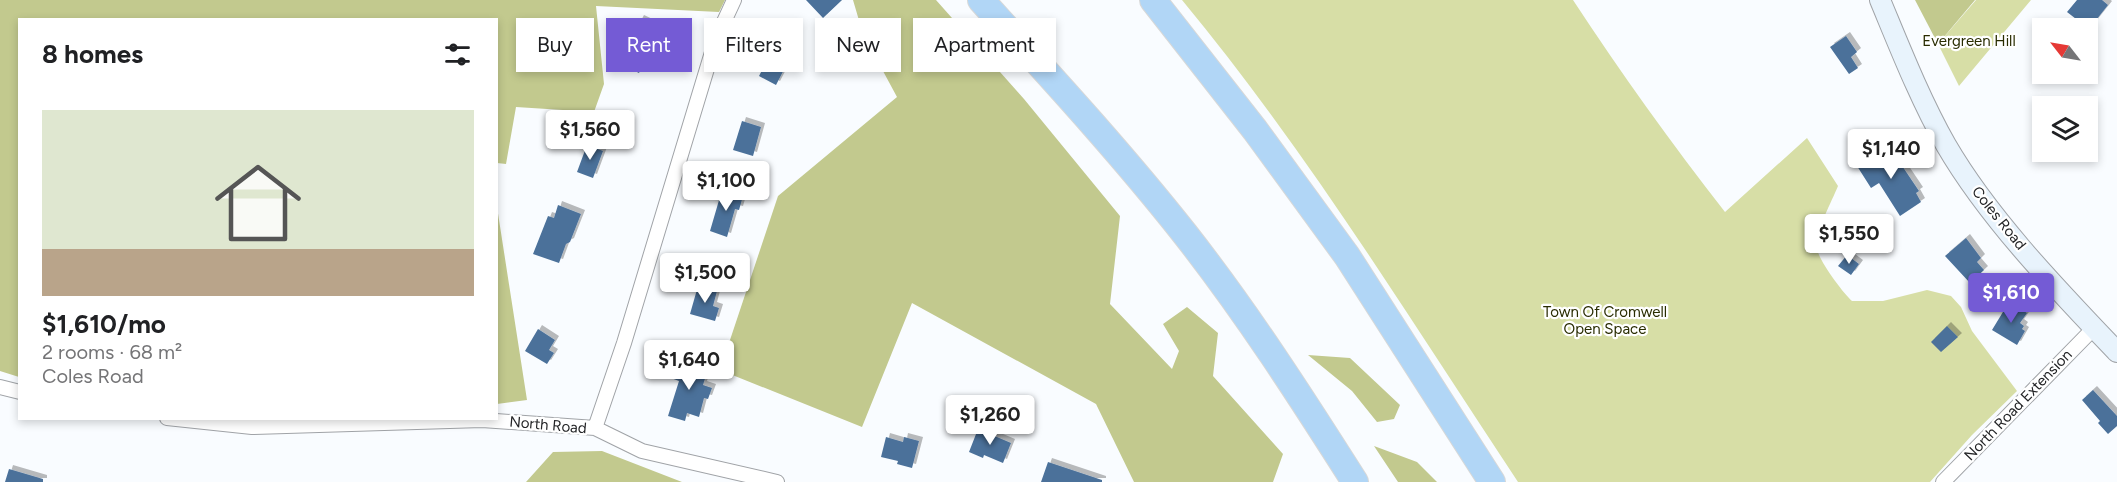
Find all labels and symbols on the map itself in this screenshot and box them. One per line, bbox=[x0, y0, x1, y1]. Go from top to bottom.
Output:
north arrow bbox=[2032, 18, 2098, 84]
park label: Evergreen Hill bbox=[1922, 32, 2016, 50]
pin: $1,560 bbox=[541, 110, 639, 161]
pin: $1,140 bbox=[1842, 129, 1940, 180]
pin: $1,100 bbox=[677, 161, 775, 212]
street label: Coles Road bbox=[1968, 183, 2030, 253]
pin: $1,550 bbox=[1800, 214, 1898, 265]
pin: $1,500 bbox=[656, 253, 754, 304]
pin: $1,610 bbox=[1962, 273, 2060, 324]
park label: Town Of Cromwell Open Space bbox=[1543, 303, 1667, 338]
pin: $1,640 bbox=[640, 340, 738, 391]
street label: North Road Extension bbox=[1960, 346, 2076, 464]
pin: $1,260 bbox=[941, 395, 1039, 446]
street label: North Road bbox=[509, 413, 587, 437]

